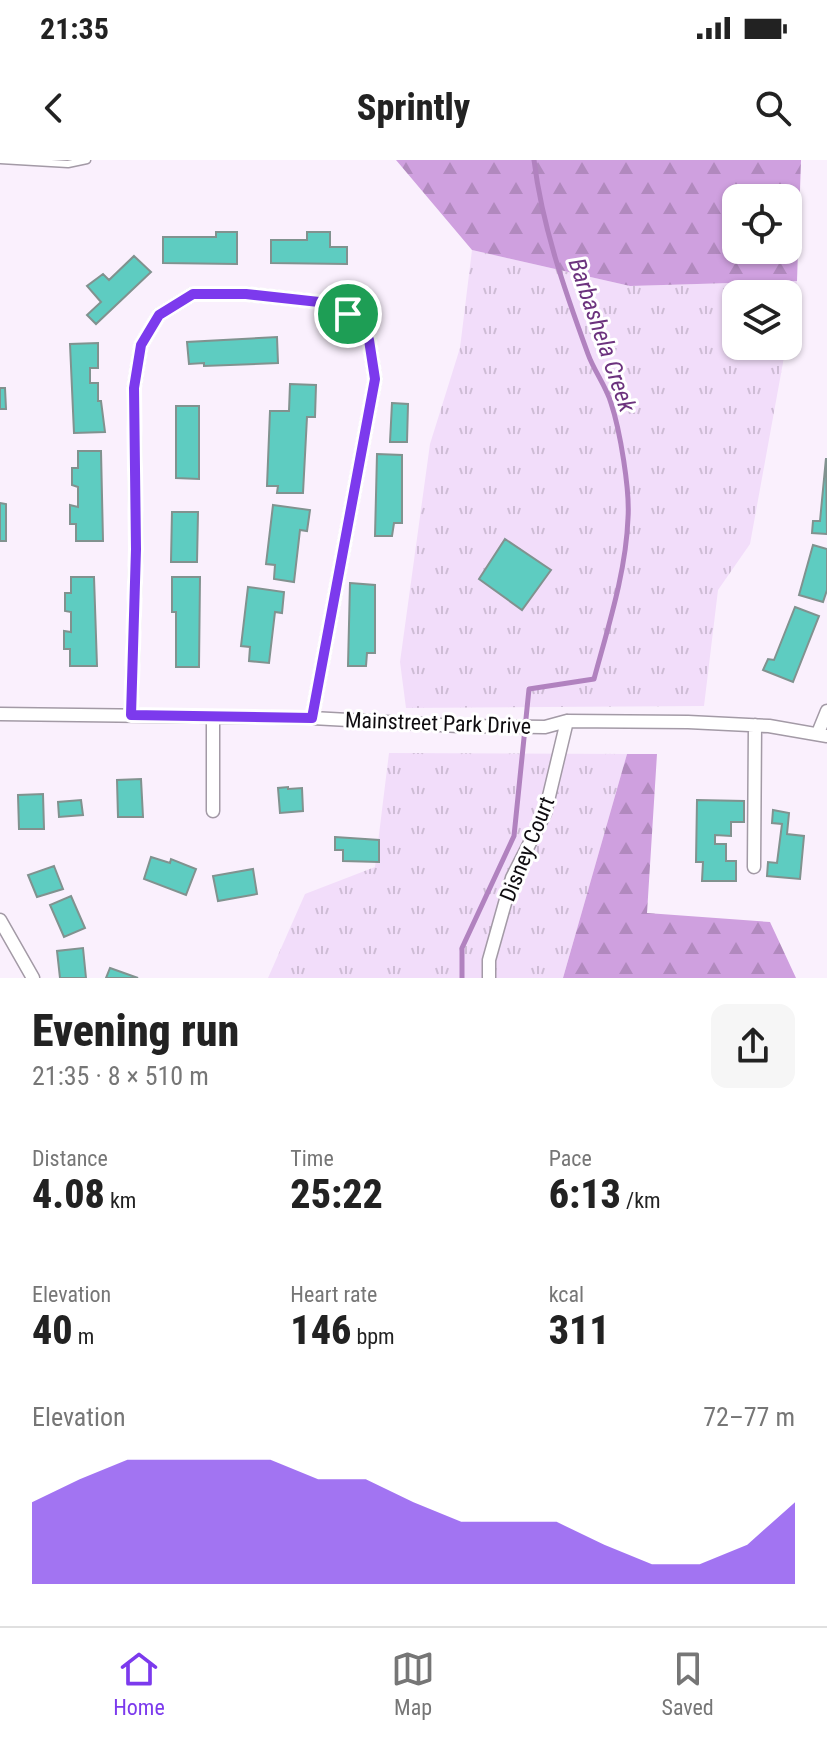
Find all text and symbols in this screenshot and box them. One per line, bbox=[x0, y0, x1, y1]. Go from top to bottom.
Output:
text: 21:35 bbox=[40, 11, 109, 46]
icon: back bbox=[32, 86, 76, 130]
icon: search bbox=[751, 86, 795, 130]
text: Sprintly bbox=[357, 87, 470, 129]
map controls bbox=[722, 184, 802, 360]
button: locate bbox=[722, 184, 802, 264]
water label: Barbashela Creek bbox=[563, 254, 642, 416]
pin bbox=[314, 280, 382, 348]
button: layers bbox=[722, 280, 802, 360]
icon: arrive bbox=[326, 292, 370, 336]
street label: Mainstreet Park Drive bbox=[344, 707, 532, 739]
street label: Disney Court bbox=[495, 793, 559, 905]
button: share bbox=[711, 1004, 795, 1088]
text: Evening run bbox=[32, 1005, 239, 1057]
text: 21:35 · 8 × 510 m bbox=[32, 1061, 209, 1091]
text: Distance bbox=[32, 1146, 108, 1171]
text: Time bbox=[290, 1146, 334, 1171]
text: Pace bbox=[549, 1146, 592, 1171]
text: 4.08 bbox=[32, 1171, 105, 1218]
text: 25:22 bbox=[290, 1171, 383, 1218]
text: 6:13 bbox=[549, 1171, 621, 1218]
text: km bbox=[105, 1188, 136, 1213]
text: /km bbox=[621, 1188, 661, 1213]
text: Elevation bbox=[32, 1282, 111, 1307]
text: Heart rate bbox=[290, 1282, 377, 1307]
text: kcal bbox=[549, 1282, 584, 1307]
text: 40 bbox=[32, 1307, 73, 1354]
text: 146 bbox=[290, 1307, 351, 1354]
text: 311 bbox=[549, 1307, 610, 1354]
text: m bbox=[73, 1324, 94, 1349]
text: bpm bbox=[351, 1324, 395, 1349]
text: Elevation bbox=[32, 1402, 126, 1432]
text: 72–77 m bbox=[703, 1402, 795, 1432]
tab: Home bbox=[113, 1647, 165, 1720]
tab: Map bbox=[391, 1647, 435, 1720]
tab: Saved bbox=[662, 1647, 714, 1720]

